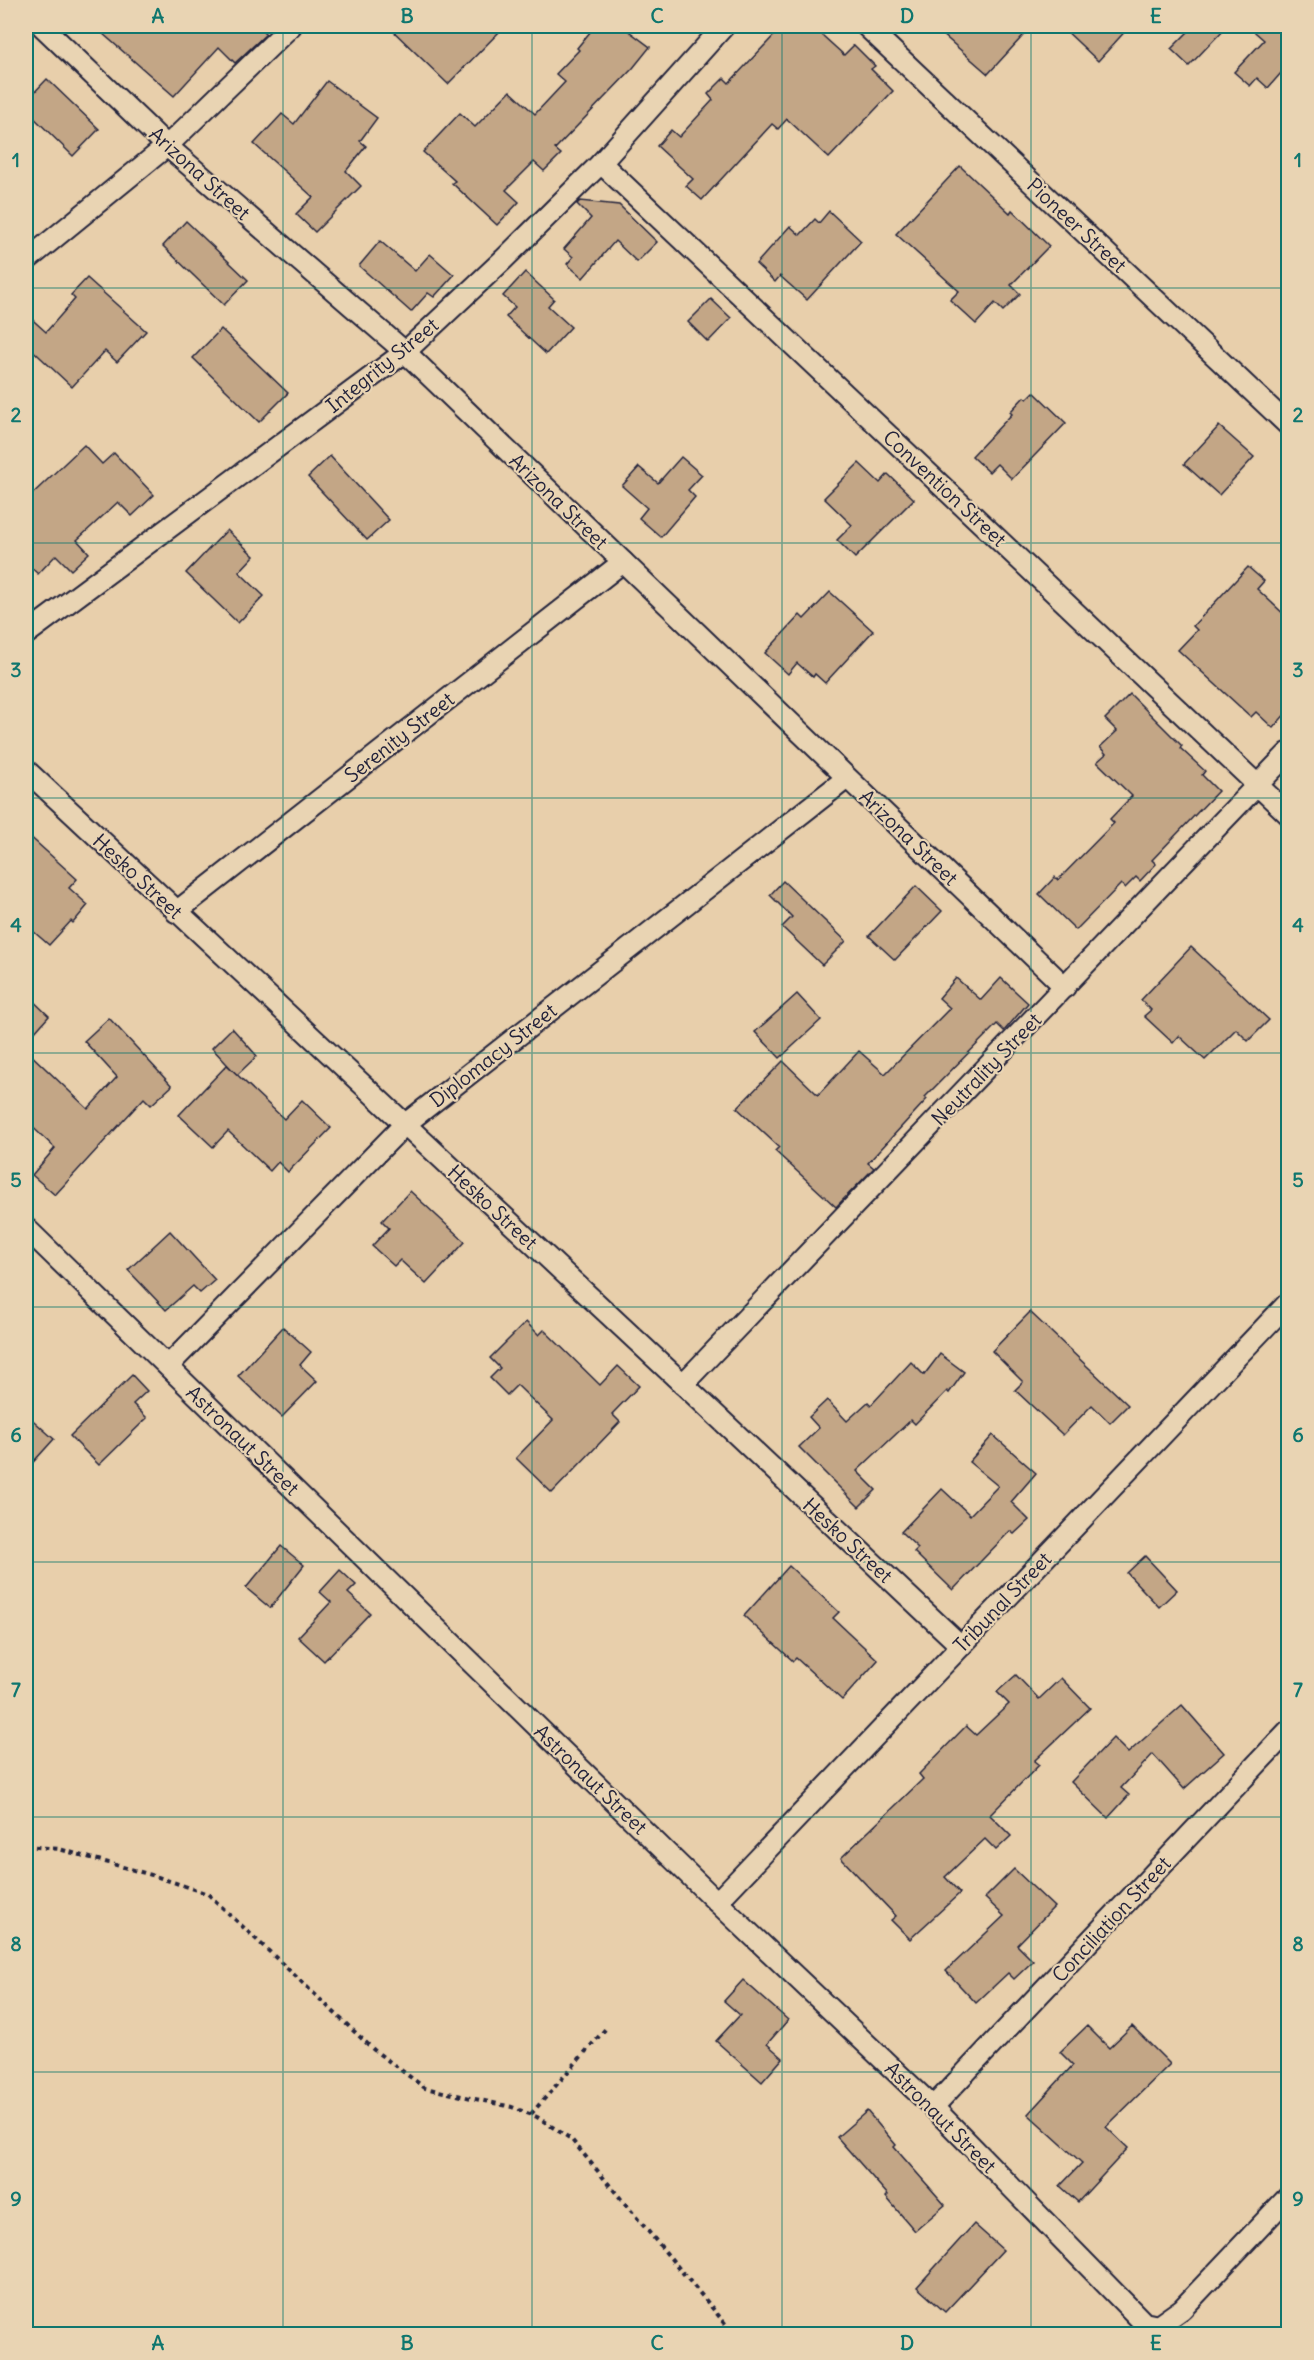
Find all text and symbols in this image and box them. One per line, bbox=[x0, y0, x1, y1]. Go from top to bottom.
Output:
text: A bbox=[152, 3, 165, 28]
text: B bbox=[400, 3, 414, 28]
text: C bbox=[650, 3, 664, 28]
text: D bbox=[900, 3, 914, 28]
text: E bbox=[1150, 3, 1162, 28]
street label: Arizona Street bbox=[144, 121, 256, 225]
text: 1 bbox=[12, 147, 20, 172]
text: 1 bbox=[1294, 147, 1302, 172]
street label: Pioneer Street bbox=[1022, 172, 1132, 278]
street label: Integrity Street bbox=[321, 312, 443, 418]
text: 2 bbox=[11, 402, 22, 427]
text: 2 bbox=[1293, 402, 1304, 427]
street label: Convention Street bbox=[878, 424, 1012, 552]
street label: Arizona Street bbox=[505, 448, 614, 554]
text: 3 bbox=[10, 657, 22, 682]
text: 3 bbox=[1292, 657, 1304, 682]
street label: Serenity Street bbox=[339, 686, 459, 788]
street label: Arizona Street bbox=[855, 784, 964, 890]
street label: Hesko Street bbox=[88, 828, 188, 924]
text: 4 bbox=[10, 912, 22, 937]
text: 4 bbox=[1292, 912, 1304, 937]
street label: Diplomacy Street bbox=[424, 997, 562, 1112]
street label: Neutrality Street bbox=[926, 1007, 1046, 1131]
street label: Hesko Street bbox=[443, 1159, 543, 1255]
text: 5 bbox=[10, 1167, 22, 1192]
text: 5 bbox=[1292, 1167, 1304, 1192]
street label: Astronaut Street bbox=[181, 1380, 305, 1500]
text: 6 bbox=[10, 1422, 22, 1447]
text: 6 bbox=[1292, 1422, 1304, 1447]
street label: Hesko Street bbox=[798, 1492, 898, 1588]
street label: Tribunal Street bbox=[948, 1546, 1056, 1657]
text: 7 bbox=[11, 1677, 21, 1702]
text: 7 bbox=[1293, 1677, 1303, 1702]
street label: Astronaut Street bbox=[529, 1719, 653, 1839]
street label: Conciliation Street bbox=[1046, 1851, 1176, 1987]
text: 8 bbox=[10, 1931, 22, 1956]
text: 8 bbox=[1292, 1931, 1304, 1956]
street label: Astronaut Street bbox=[880, 2056, 1002, 2178]
text: 9 bbox=[10, 2186, 22, 2211]
text: 9 bbox=[1292, 2186, 1304, 2211]
text: A bbox=[152, 2330, 165, 2355]
text: B bbox=[400, 2330, 414, 2355]
text: C bbox=[650, 2330, 664, 2355]
text: D bbox=[900, 2330, 914, 2355]
text: E bbox=[1150, 2330, 1162, 2355]

